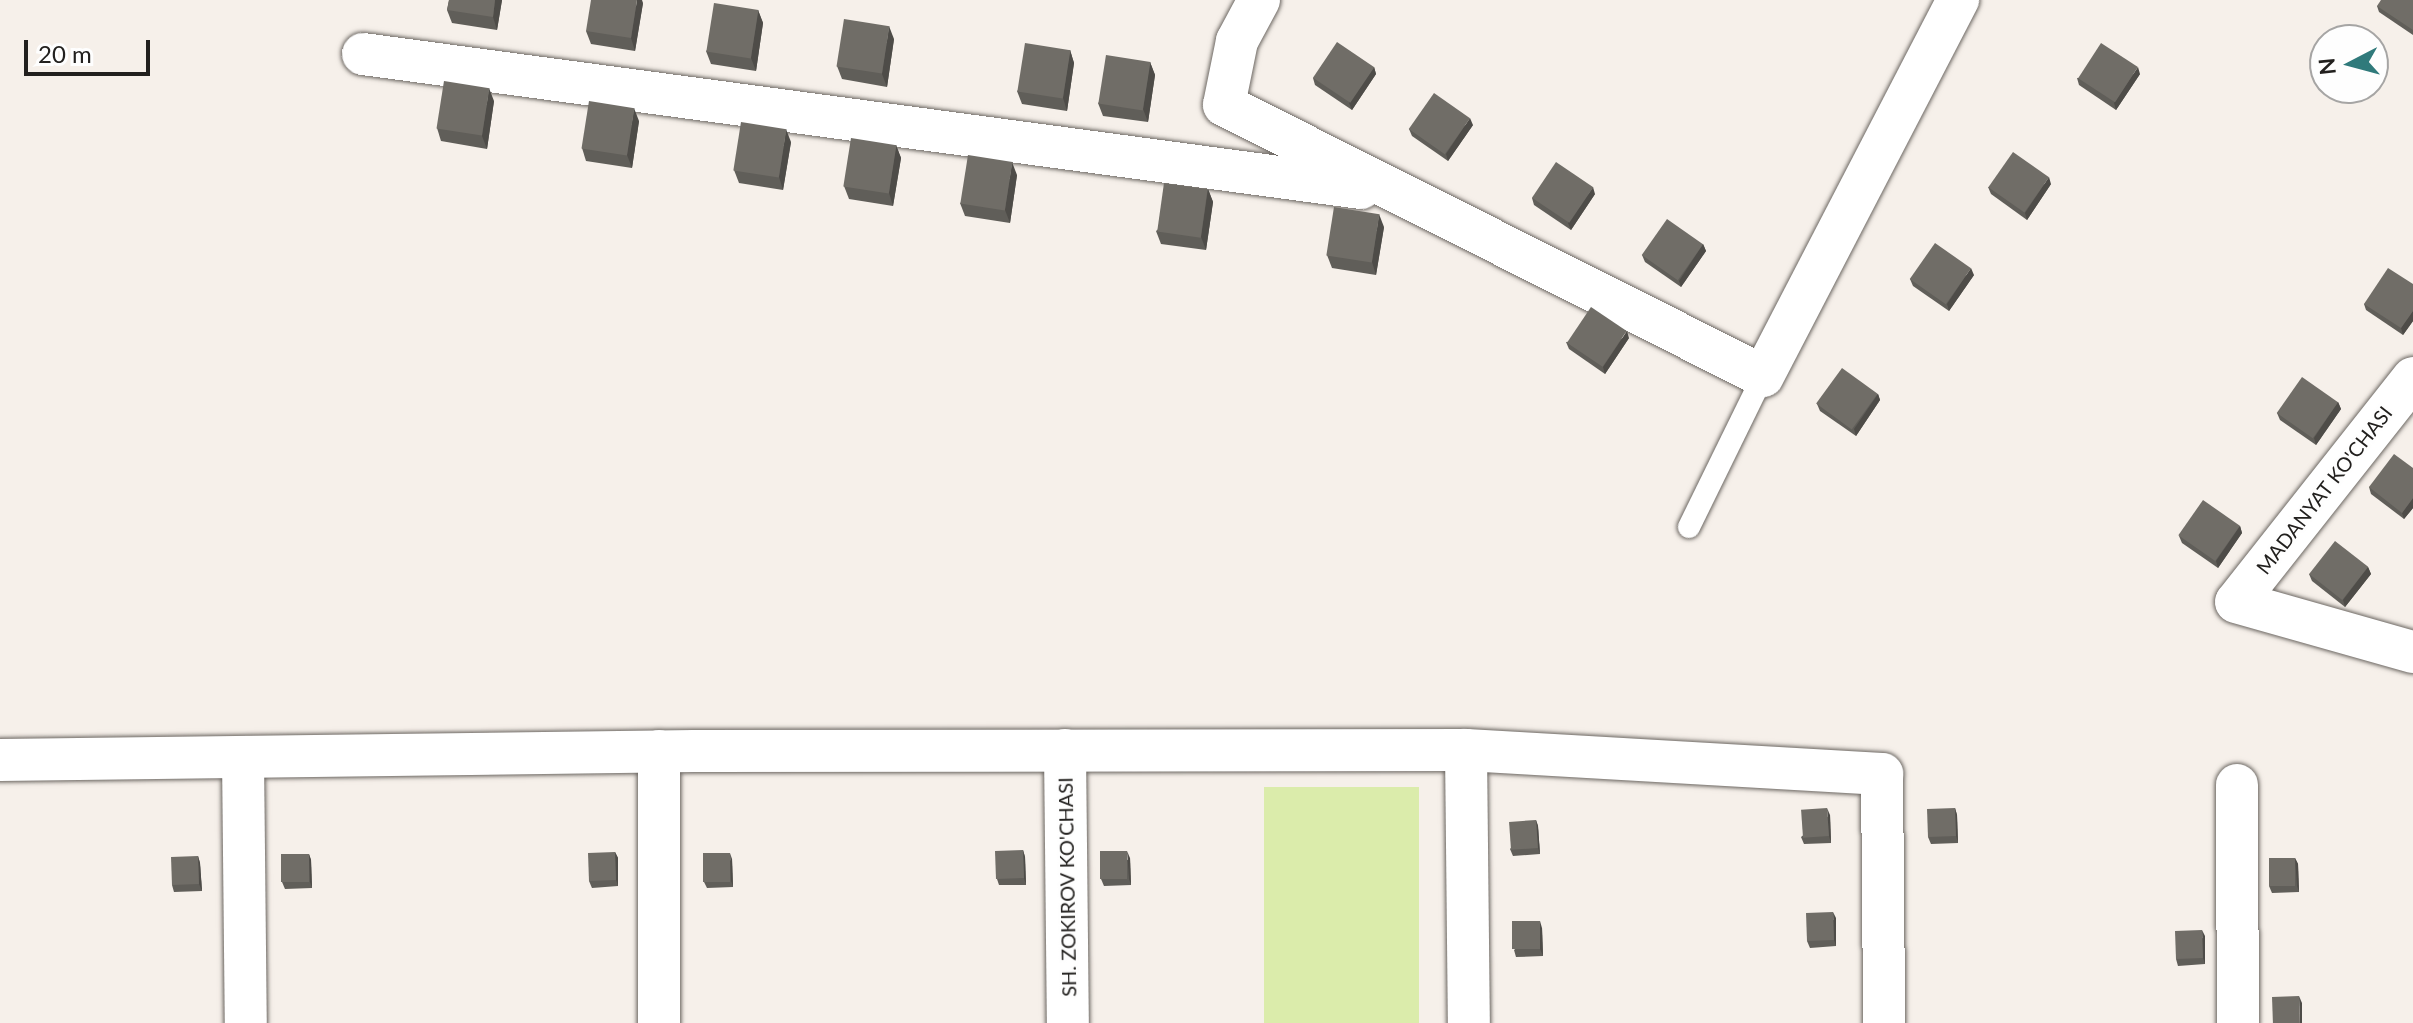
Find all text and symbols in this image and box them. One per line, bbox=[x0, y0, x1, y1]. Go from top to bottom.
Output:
scale bar bbox=[28, 24, 154, 74]
north arrow bbox=[2309, 24, 2389, 104]
text: 20 m bbox=[38, 39, 92, 68]
text: N bbox=[2312, 57, 2341, 76]
street label: MADANYAT KO'CHASI bbox=[2251, 401, 2397, 579]
street label: SH. ZOKIROV KO'CHASI bbox=[1053, 777, 1081, 997]

